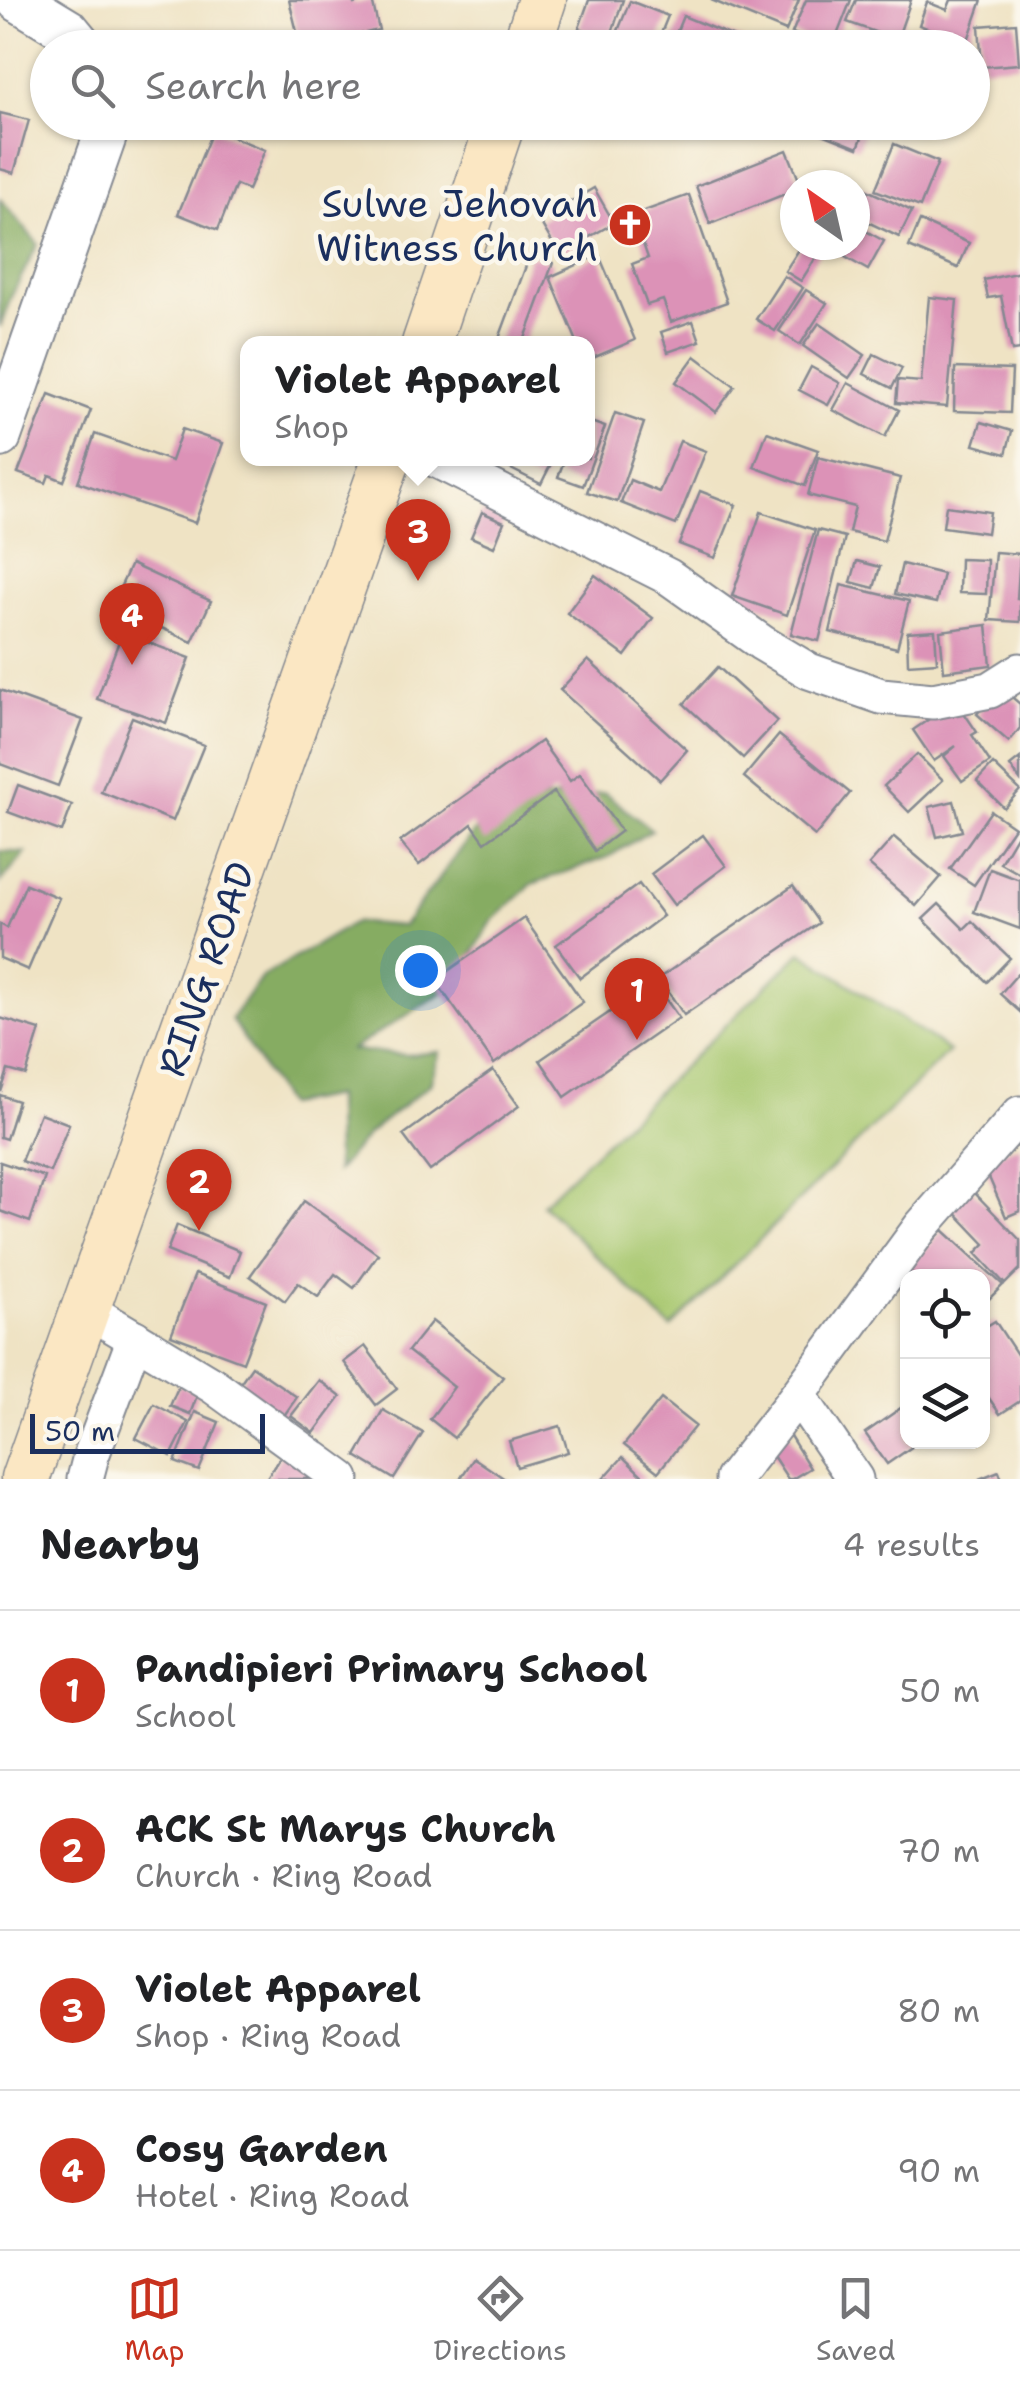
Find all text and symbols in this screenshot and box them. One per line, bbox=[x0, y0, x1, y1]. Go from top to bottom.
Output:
search box bbox=[30, 30, 990, 140]
icon: search bbox=[65, 58, 120, 113]
text: Search here bbox=[145, 60, 362, 111]
north arrow bbox=[780, 170, 870, 260]
place label: Sulwe Jehovah Witness Church bbox=[316, 178, 598, 273]
church icon: Sulwe Jehovah Witness Church bbox=[607, 202, 653, 248]
popup bbox=[240, 336, 595, 466]
text: Violet Apparel bbox=[275, 354, 561, 405]
text: Shop bbox=[275, 405, 349, 448]
pin: 3 bbox=[386, 498, 450, 581]
pin: 4 bbox=[100, 582, 164, 665]
street label: RING ROAD bbox=[146, 855, 266, 1083]
your location bbox=[395, 945, 446, 996]
pin: 1 bbox=[604, 958, 670, 1040]
pin: 2 bbox=[166, 1148, 232, 1231]
map controls bbox=[900, 1269, 990, 1449]
button: locate bbox=[900, 1269, 990, 1359]
button: layers bbox=[900, 1359, 990, 1449]
scale bar bbox=[30, 1409, 265, 1454]
text: 50 m bbox=[45, 1412, 115, 1450]
text: Nearby bbox=[40, 1516, 200, 1572]
text: 4 results bbox=[843, 1523, 980, 1566]
text: Pandipieri Primary School bbox=[135, 1643, 647, 1694]
text: 1 bbox=[65, 1669, 80, 1712]
text: 50 m bbox=[900, 1669, 980, 1712]
text: School bbox=[135, 1694, 236, 1737]
text: ACK St Marys Church bbox=[135, 1803, 556, 1854]
text: 2 bbox=[61, 1829, 84, 1872]
text: 70 m bbox=[897, 1829, 980, 1872]
text: Church · Ring Road bbox=[135, 1854, 432, 1897]
text: Violet Apparel bbox=[135, 1963, 421, 2014]
text: 3 bbox=[61, 1989, 84, 2032]
text: 80 m bbox=[897, 1989, 980, 2032]
text: Shop · Ring Road bbox=[135, 2014, 401, 2057]
text: Cosy Garden bbox=[135, 2123, 388, 2174]
text: 4 bbox=[61, 2149, 84, 2192]
text: 90 m bbox=[897, 2149, 980, 2192]
text: Hotel · Ring Road bbox=[135, 2174, 409, 2217]
tab: Map bbox=[125, 2271, 184, 2369]
tab: Directions bbox=[433, 2271, 567, 2369]
tab: Saved bbox=[816, 2271, 895, 2369]

